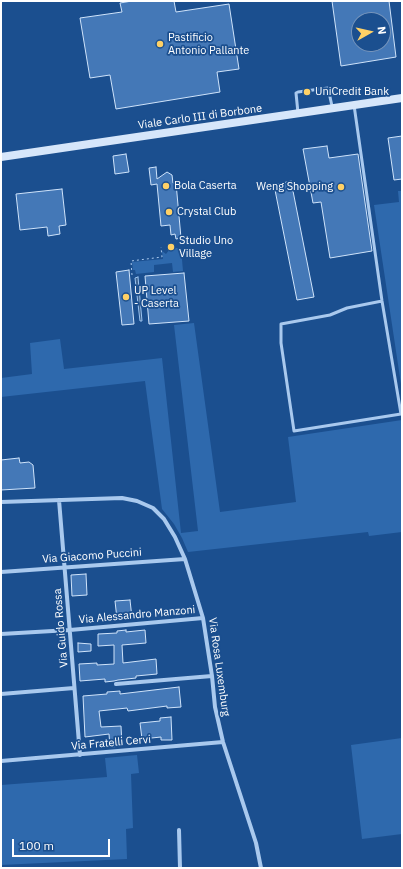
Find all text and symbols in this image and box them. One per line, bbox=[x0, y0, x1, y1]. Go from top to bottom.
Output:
north arrow bbox=[351, 12, 391, 52]
text: N bbox=[374, 26, 389, 35]
place label: Pastificio Antonio Pallante bbox=[168, 31, 249, 57]
marker: Pastificio Antonio Pallante bbox=[155, 39, 165, 49]
place label: UniCredit Bank bbox=[315, 85, 389, 99]
marker: UniCredit Bank bbox=[302, 87, 312, 97]
street label: Viale Carlo III di Borbone bbox=[137, 102, 263, 132]
place label: Bola Caserta bbox=[174, 179, 237, 193]
place label: Weng Shopping bbox=[256, 180, 333, 194]
marker: Bola Caserta bbox=[161, 181, 171, 191]
marker: Weng Shopping bbox=[336, 182, 346, 192]
place label: Crystal Club bbox=[177, 205, 236, 219]
marker: Crystal Club bbox=[164, 207, 174, 217]
place label: Studio Uno Village bbox=[179, 234, 233, 260]
marker: Studio Uno Village bbox=[166, 242, 176, 252]
place label: UP Level - Caserta bbox=[134, 284, 179, 310]
marker: UP Level - Caserta bbox=[121, 292, 131, 302]
street label: Via Giacomo Puccini bbox=[42, 546, 142, 566]
street label: Via Guido Rossa bbox=[51, 588, 71, 668]
street label: Via Alessandro Manzoni bbox=[78, 603, 196, 627]
street label: Via Rosa Luxemburg bbox=[206, 617, 232, 717]
street label: Via Fratelli Cervi bbox=[71, 733, 151, 753]
scale bar bbox=[14, 831, 112, 857]
text: 100 m bbox=[19, 838, 54, 853]

